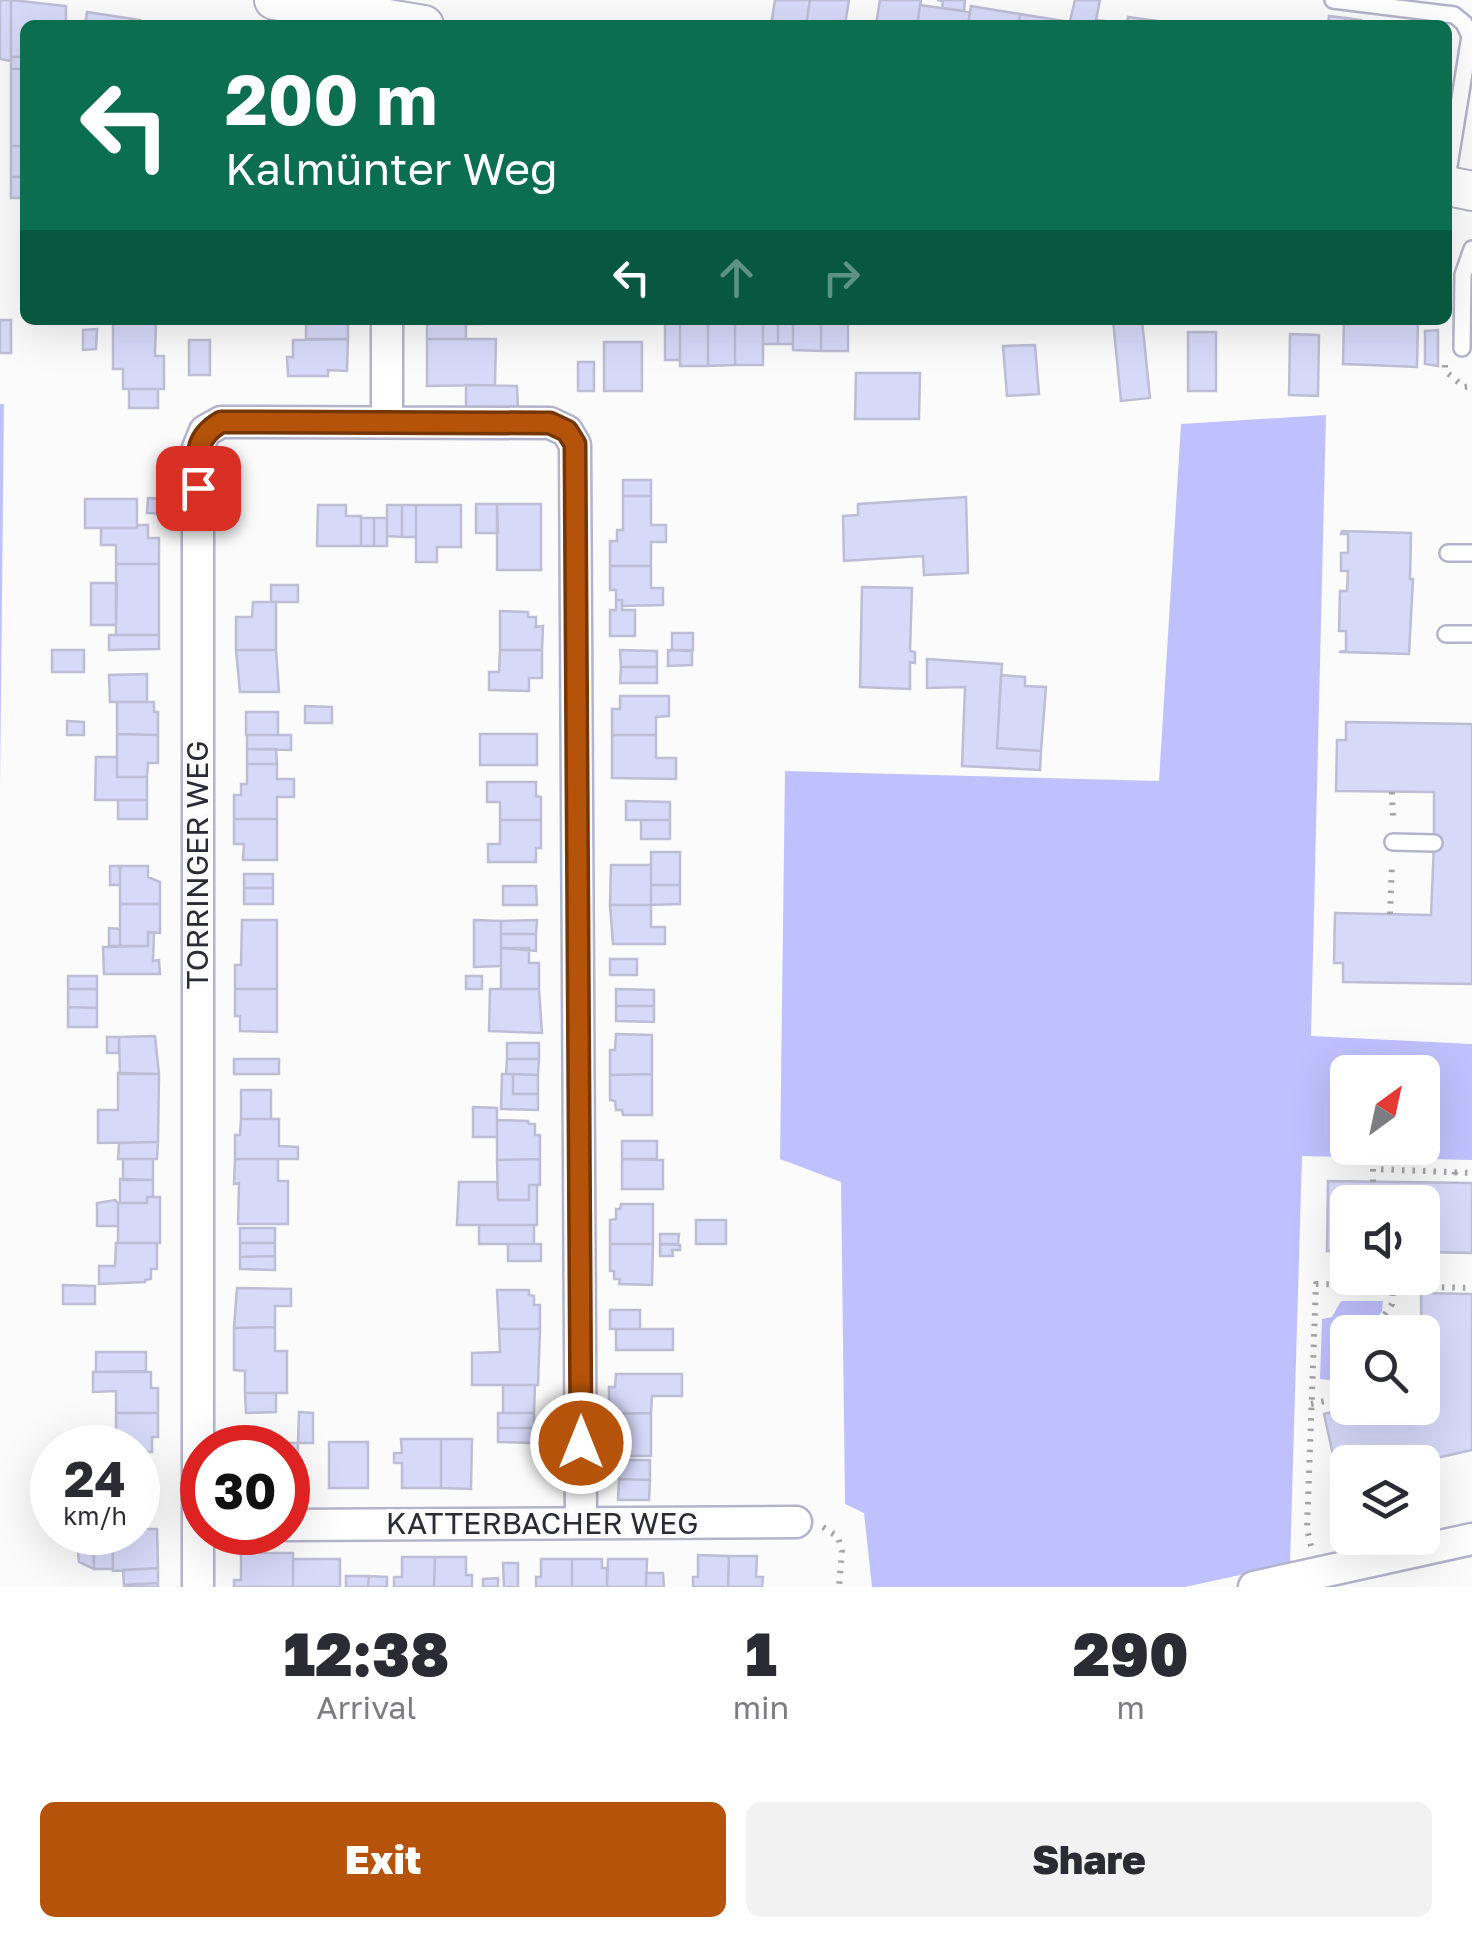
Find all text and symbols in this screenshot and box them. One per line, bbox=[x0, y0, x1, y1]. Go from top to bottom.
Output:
text: 200 m bbox=[225, 56, 437, 140]
icon: left bbox=[60, 60, 190, 190]
text: Kalmünter Weg bbox=[225, 141, 558, 195]
icon: left bbox=[604, 250, 659, 305]
icon: ahead bbox=[709, 250, 764, 305]
icon: right bbox=[814, 250, 869, 305]
pin bbox=[156, 446, 241, 531]
icon: arrive bbox=[171, 461, 226, 516]
street label: TORRINGER WEG bbox=[179, 741, 215, 989]
north arrow bbox=[1330, 1055, 1440, 1165]
map controls bbox=[1330, 1055, 1440, 1555]
button: sound bbox=[1330, 1185, 1440, 1295]
button: search bbox=[1330, 1315, 1440, 1425]
position arrow bbox=[529, 1391, 633, 1495]
speed limit sign: 30 bbox=[180, 1425, 310, 1555]
button: layers bbox=[1330, 1445, 1440, 1555]
text: 24 bbox=[64, 1448, 126, 1508]
text: km/h bbox=[63, 1500, 127, 1531]
street label: KATTERBACHER WEG bbox=[386, 1505, 698, 1541]
text: 12:38 bbox=[283, 1617, 449, 1689]
text: 1 bbox=[745, 1617, 777, 1689]
text: 290 bbox=[1073, 1617, 1189, 1689]
text: Arrival bbox=[316, 1688, 416, 1726]
text: min bbox=[733, 1688, 789, 1726]
text: m bbox=[1116, 1688, 1145, 1726]
button: Exit bbox=[40, 1802, 726, 1917]
button: Share bbox=[746, 1802, 1432, 1917]

